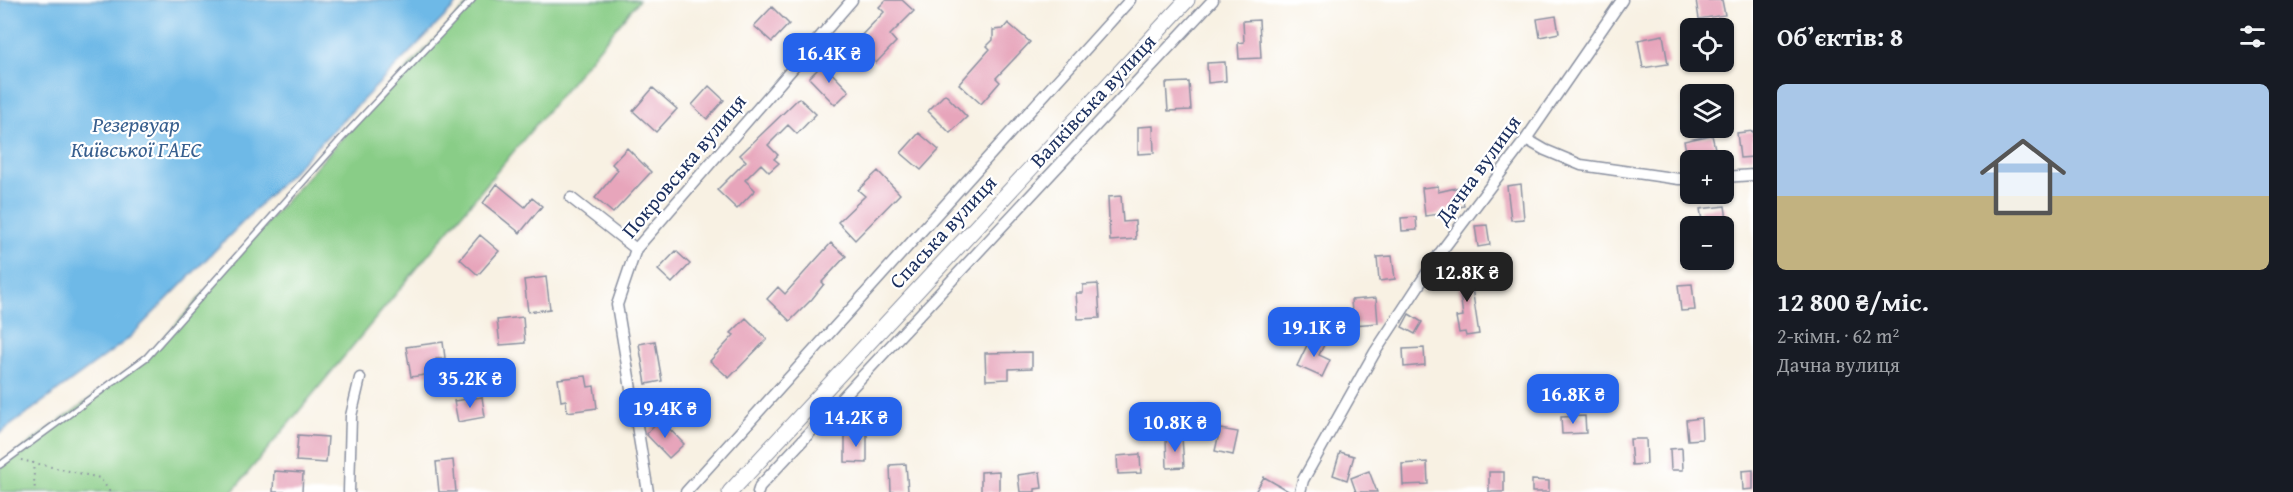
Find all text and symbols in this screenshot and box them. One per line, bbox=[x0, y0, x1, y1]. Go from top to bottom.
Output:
text: Об’єктів: 8 bbox=[1777, 17, 1903, 56]
map controls bbox=[1680, 18, 1734, 270]
button: locate bbox=[1680, 18, 1734, 72]
icon: filters bbox=[2236, 20, 2269, 53]
street label: Валківська вулиця bbox=[1022, 27, 1163, 174]
pin: 16.4K ₴ bbox=[774, 33, 884, 84]
text: 16.4K ₴ bbox=[797, 38, 861, 67]
button: layers bbox=[1680, 84, 1734, 138]
street label: Покровська вулиця bbox=[614, 87, 754, 245]
water label: Резервуар Київської ГАЕС bbox=[71, 108, 202, 165]
street label: Дачна вулиця bbox=[1427, 108, 1528, 232]
icon: home bbox=[1969, 123, 2077, 231]
button: + bbox=[1680, 150, 1734, 204]
street label: Спаська вулиця bbox=[882, 168, 1004, 295]
button: − bbox=[1680, 216, 1734, 270]
pin: 12.8K ₴ bbox=[1412, 252, 1522, 303]
text: 12.8K ₴ bbox=[1435, 257, 1499, 286]
text: 12 800 ₴/міс. bbox=[1777, 282, 1929, 321]
pin: 19.1K ₴ bbox=[1259, 307, 1369, 358]
text: 19.1K ₴ bbox=[1282, 312, 1346, 341]
text: 2-кімн. · 62 m² bbox=[1777, 321, 1899, 350]
text: Дачна вулиця bbox=[1777, 350, 1900, 379]
pin: 35.2K ₴ bbox=[415, 358, 525, 409]
text: 35.2K ₴ bbox=[438, 363, 502, 392]
pin: 16.8K ₴ bbox=[1518, 374, 1628, 425]
text: 16.8K ₴ bbox=[1541, 379, 1605, 408]
pin: 19.4K ₴ bbox=[610, 388, 720, 439]
text: 19.4K ₴ bbox=[633, 393, 697, 422]
pin: 14.2K ₴ bbox=[801, 397, 911, 448]
text: 14.2K ₴ bbox=[824, 402, 888, 431]
pin: 10.8K ₴ bbox=[1120, 402, 1230, 453]
text: 10.8K ₴ bbox=[1143, 407, 1207, 436]

